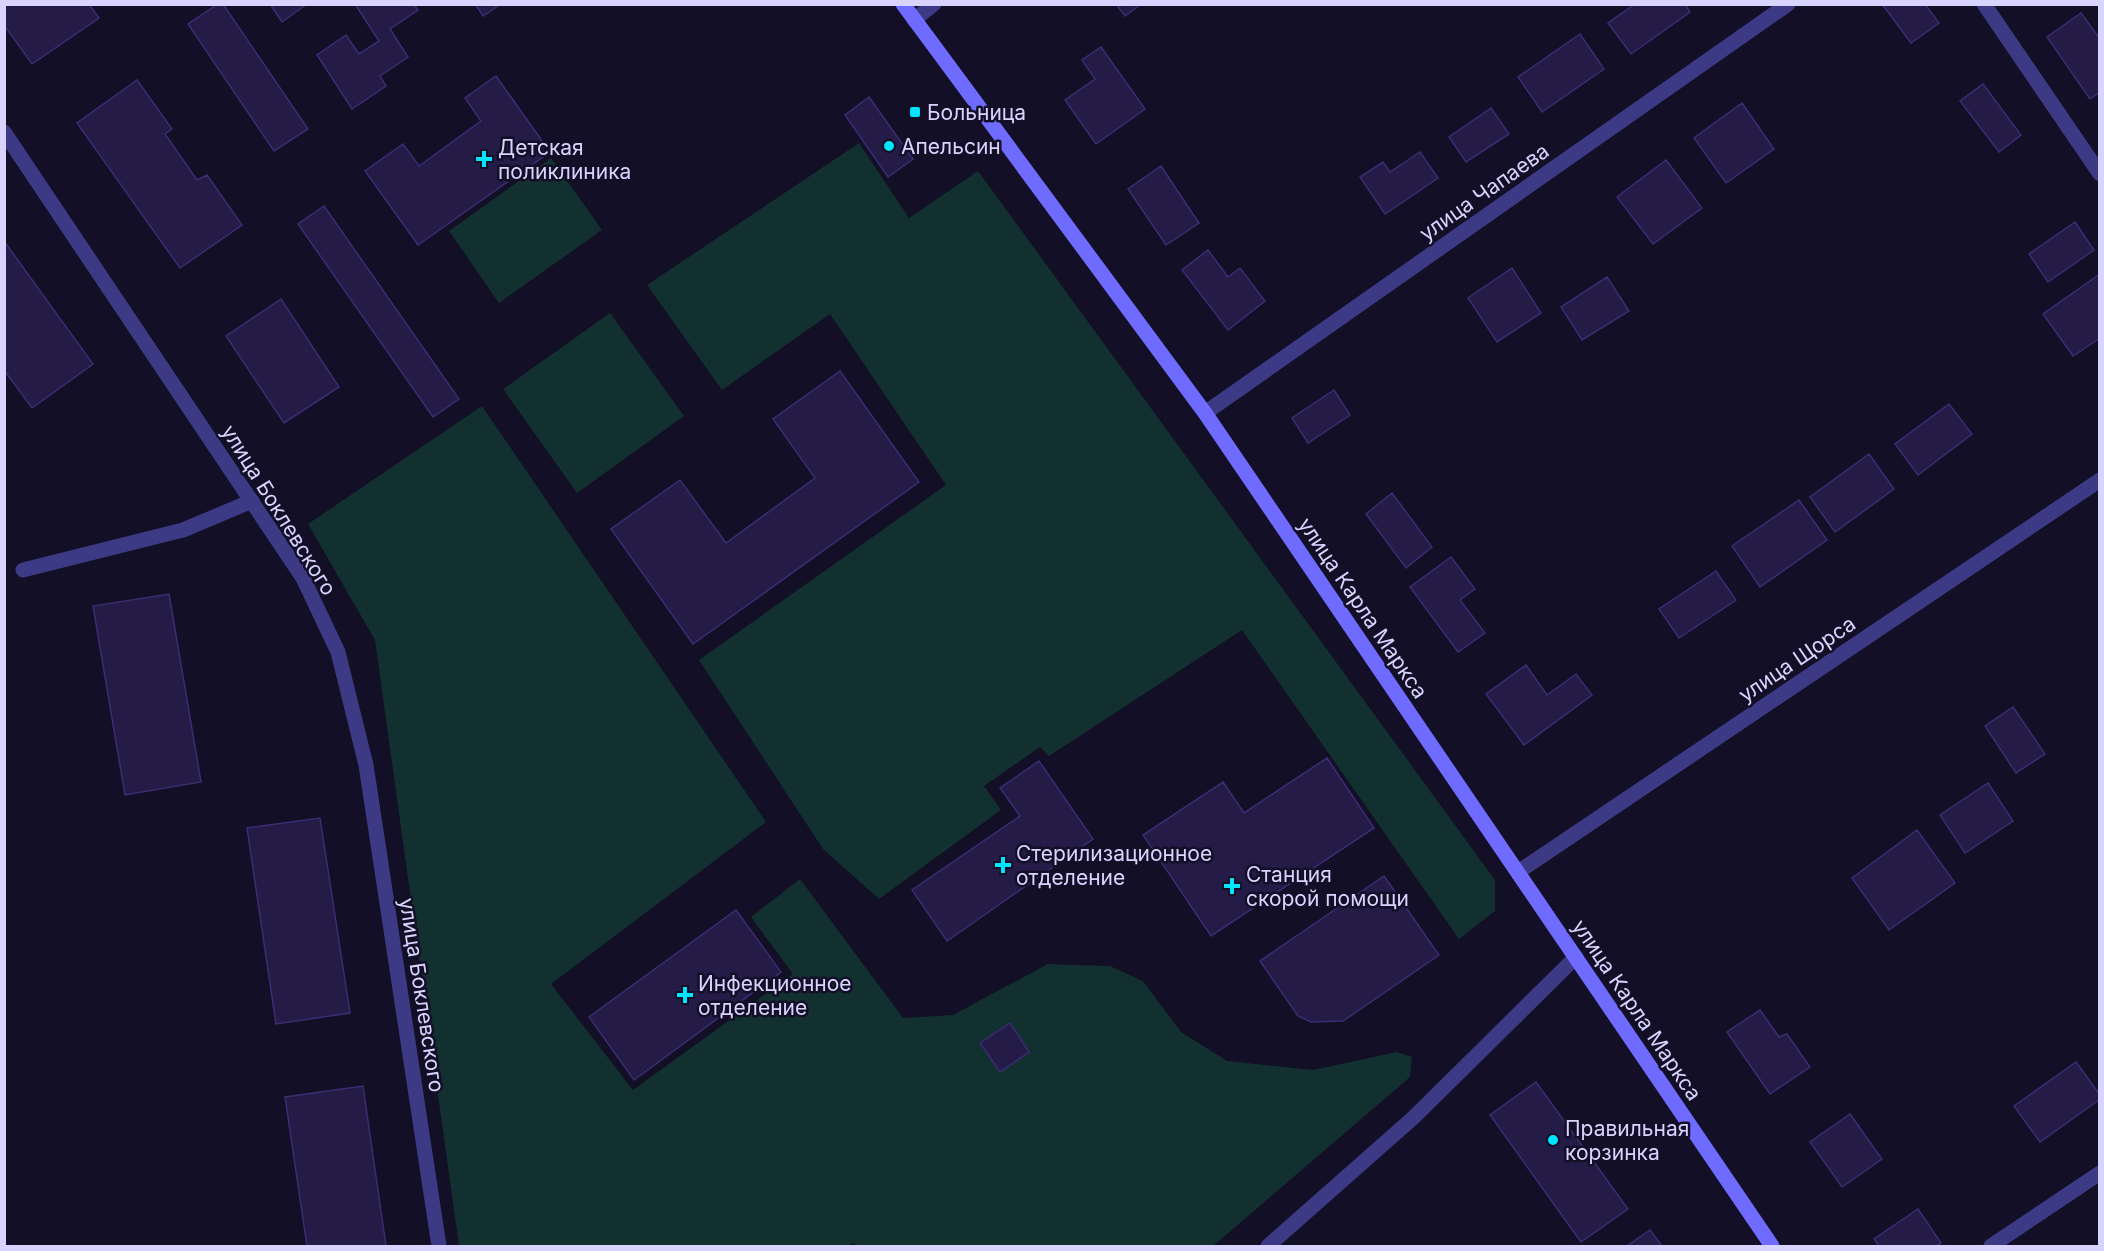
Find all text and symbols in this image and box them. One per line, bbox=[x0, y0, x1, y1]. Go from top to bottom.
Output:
place label: Больница bbox=[927, 100, 1026, 125]
marker: Больница bbox=[908, 105, 922, 119]
place label: Апельсин bbox=[901, 134, 1001, 159]
place label: Детская поликлиника bbox=[498, 135, 631, 184]
street label: улица Чапаева bbox=[1415, 138, 1553, 246]
marker: Апельсин bbox=[882, 139, 896, 153]
marker: Детская поликлиника bbox=[475, 150, 493, 168]
street label: улица Боклевского bbox=[216, 420, 342, 600]
street label: улица Карла Маркса bbox=[1293, 513, 1433, 703]
street label: улица Щорса bbox=[1734, 611, 1860, 707]
place label: Стерилизационное отделение bbox=[1016, 841, 1212, 890]
marker: Стерилизационное отделение bbox=[994, 856, 1012, 874]
place label: Станция скорой помощи bbox=[1246, 862, 1409, 911]
marker: Станция скорой помощи bbox=[1223, 877, 1241, 895]
street label: улица Боклевского bbox=[394, 896, 450, 1094]
street label: улица Карла Маркса bbox=[1567, 915, 1707, 1105]
place label: Инфекционное отделение bbox=[698, 971, 852, 1020]
marker: Инфекционное отделение bbox=[676, 986, 694, 1004]
place label: Правильная корзинка bbox=[1565, 1116, 1689, 1165]
marker: Правильная корзинка bbox=[1546, 1133, 1560, 1147]

